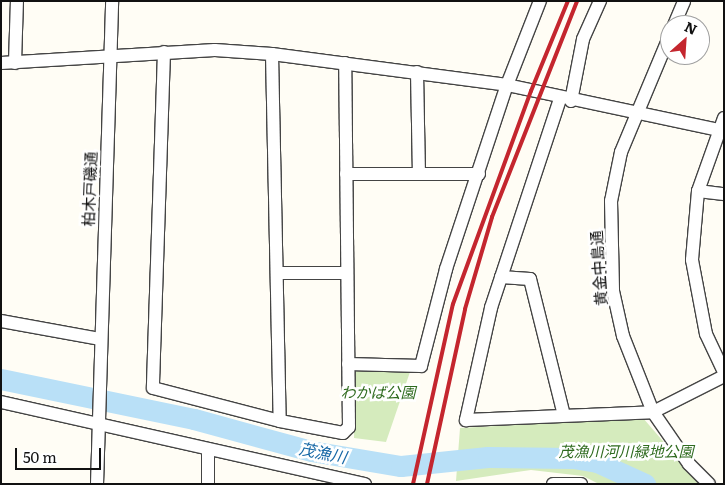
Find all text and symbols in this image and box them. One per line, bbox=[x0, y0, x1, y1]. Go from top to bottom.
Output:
north arrow bbox=[660, 15, 710, 65]
text: N bbox=[681, 16, 701, 39]
street label: 柏木戸磯通 bbox=[79, 151, 99, 227]
street label: 黄金中島通 bbox=[586, 230, 610, 306]
park label: わかば公園 bbox=[341, 383, 415, 401]
scale bar bbox=[18, 438, 104, 470]
water label: 茂漁川 bbox=[298, 438, 348, 466]
park label: 茂漁川河川緑地公園 bbox=[559, 442, 693, 460]
text: 50 m bbox=[23, 445, 57, 468]

